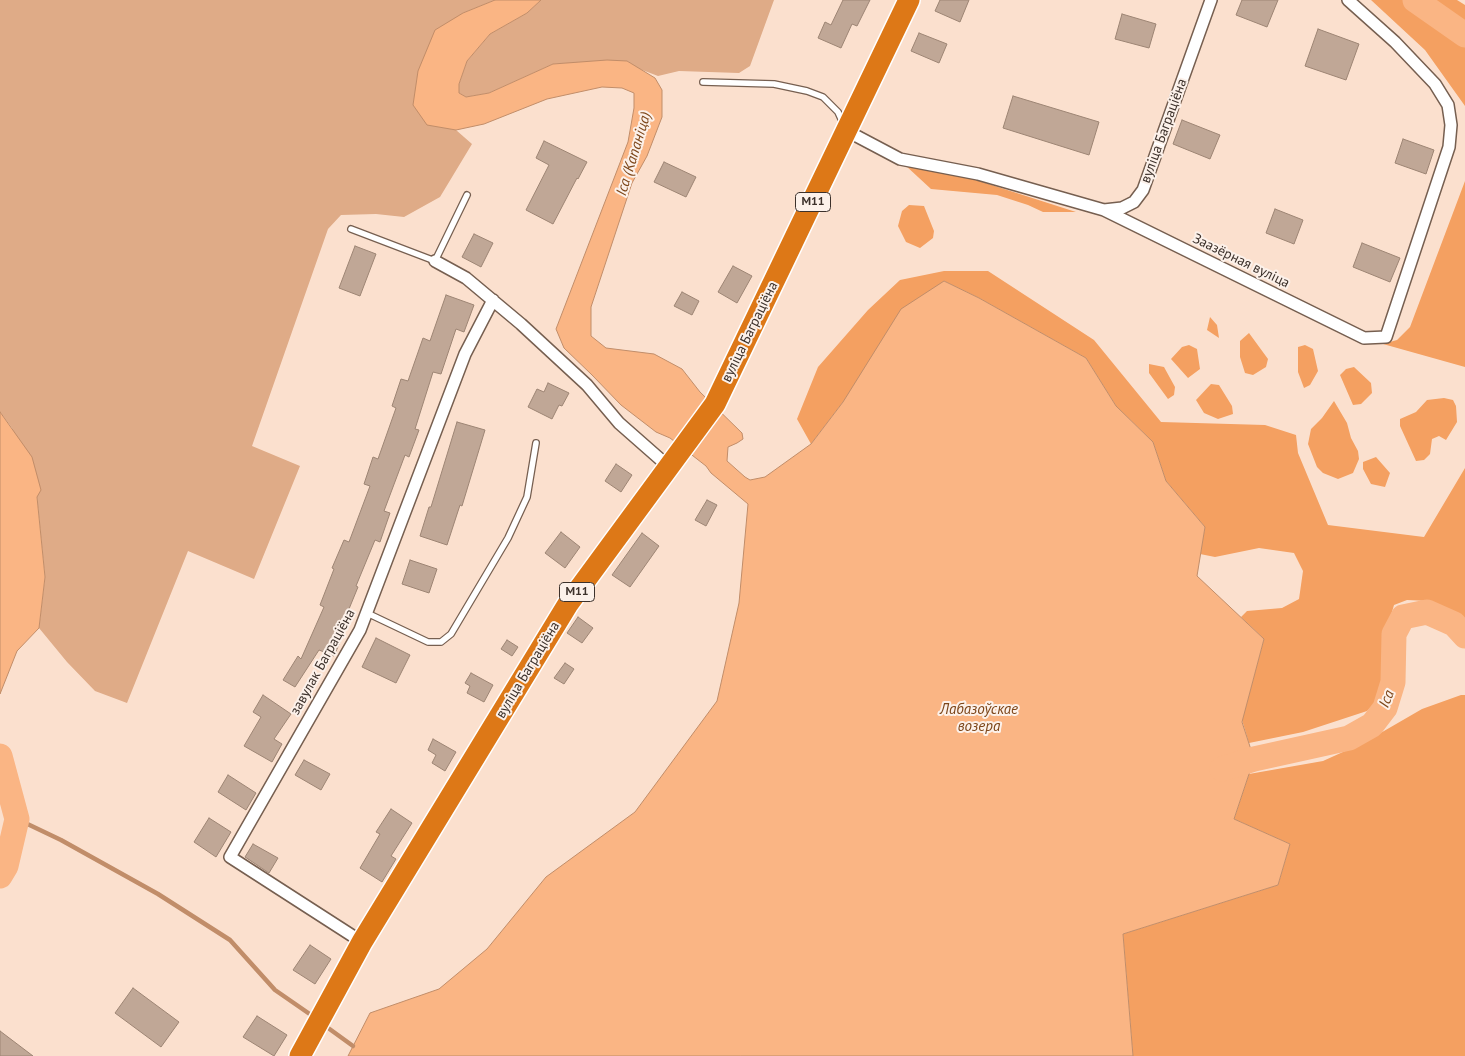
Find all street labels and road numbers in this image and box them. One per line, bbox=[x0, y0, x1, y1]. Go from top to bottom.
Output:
street label: вуліца Баграціёна bbox=[1137, 77, 1191, 185]
road number: М11 bbox=[796, 192, 830, 212]
street label: Заазёрная вуліца bbox=[1190, 230, 1292, 292]
street label: вуліца Баграціёна bbox=[718, 279, 782, 385]
road number: М11 bbox=[560, 582, 594, 602]
street label: завулак Баграціёна bbox=[287, 606, 359, 718]
street label: вуліца Баграціёна bbox=[493, 619, 563, 721]

